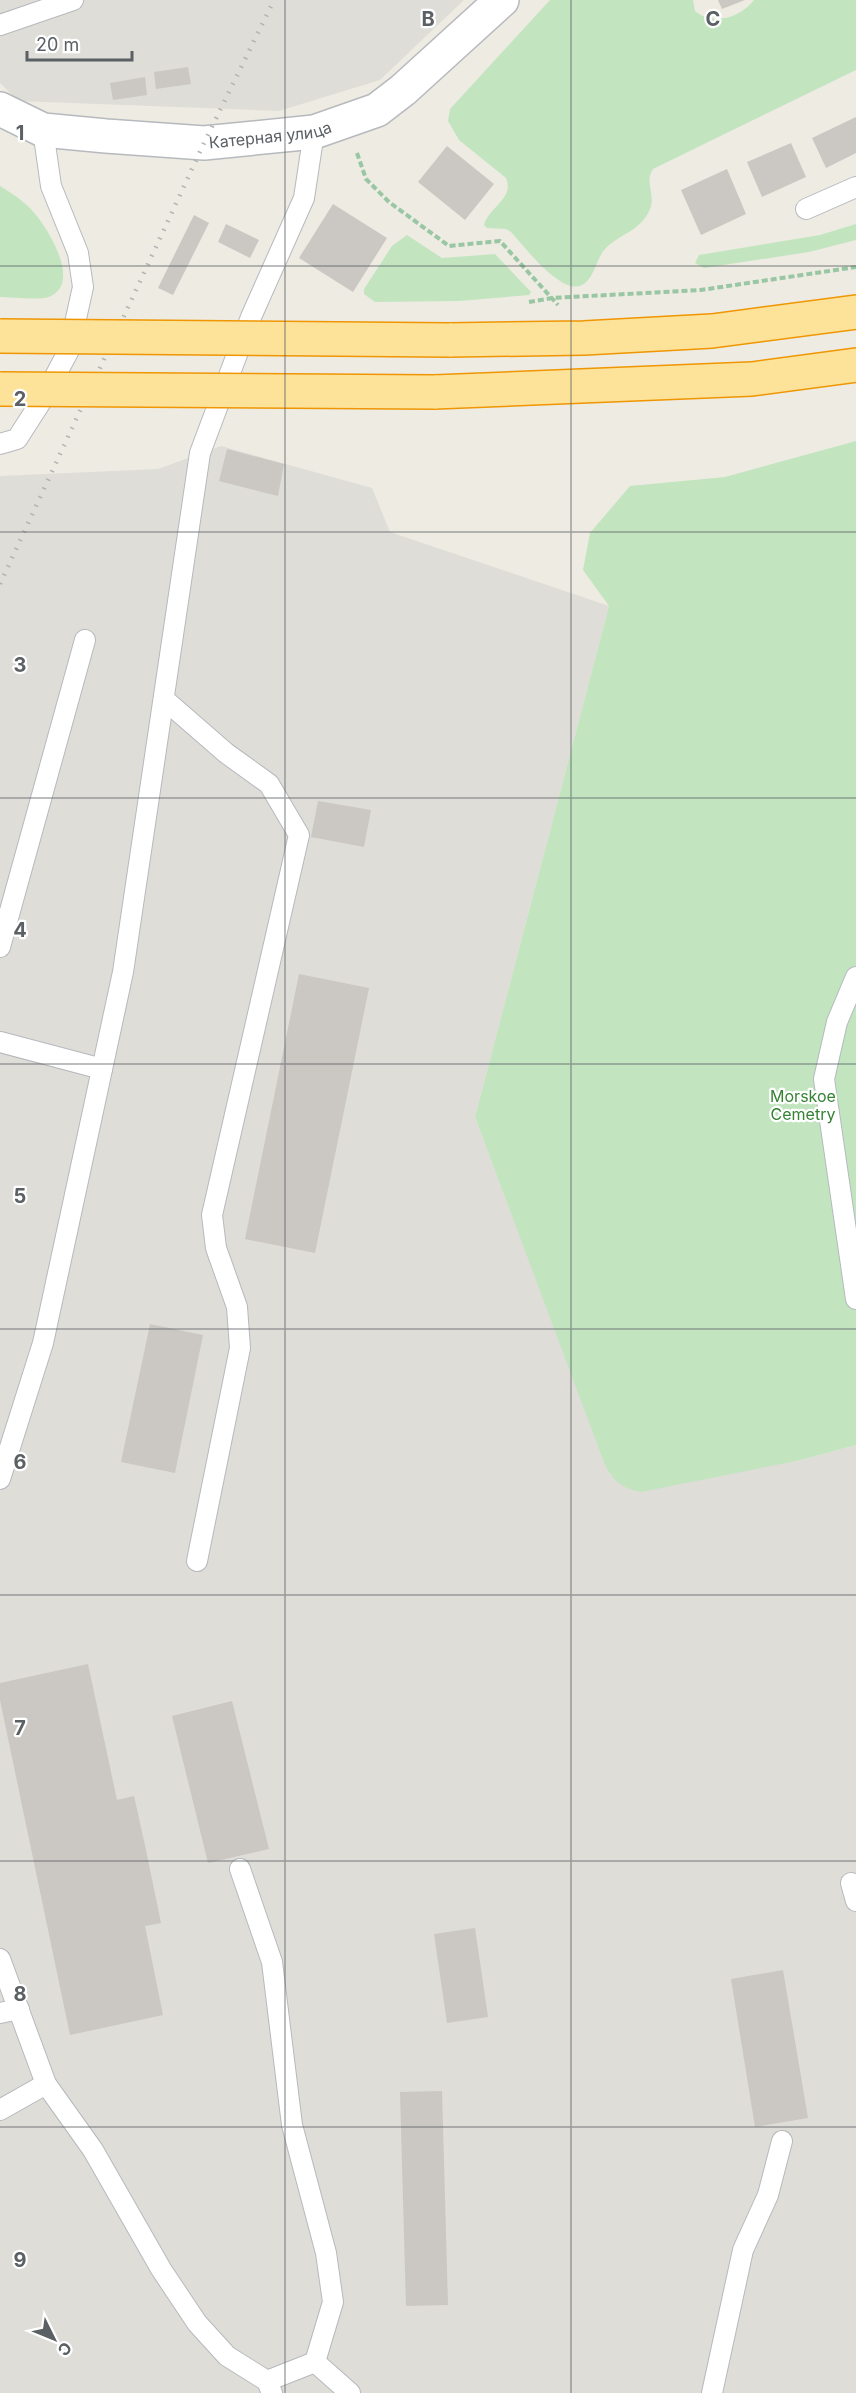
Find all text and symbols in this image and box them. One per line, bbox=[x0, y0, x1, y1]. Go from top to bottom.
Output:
text: B bbox=[421, 7, 435, 31]
text: C bbox=[706, 7, 720, 31]
scale bar bbox=[27, 24, 132, 62]
text: 20 m bbox=[36, 34, 79, 55]
street label: Катерная улица bbox=[208, 117, 334, 152]
text: 1 bbox=[16, 121, 24, 145]
text: 2 bbox=[14, 387, 26, 411]
text: 3 bbox=[14, 653, 26, 677]
text: 4 bbox=[13, 918, 27, 942]
park label: Morskoe Cemetry bbox=[770, 1086, 836, 1124]
text: 5 bbox=[14, 1184, 26, 1208]
text: 6 bbox=[14, 1450, 27, 1474]
text: 7 bbox=[14, 1716, 26, 1740]
text: 8 bbox=[13, 1982, 27, 2006]
text: 9 bbox=[14, 2248, 27, 2272]
north arrow bbox=[24, 2309, 84, 2369]
text: С bbox=[54, 2338, 76, 2360]

